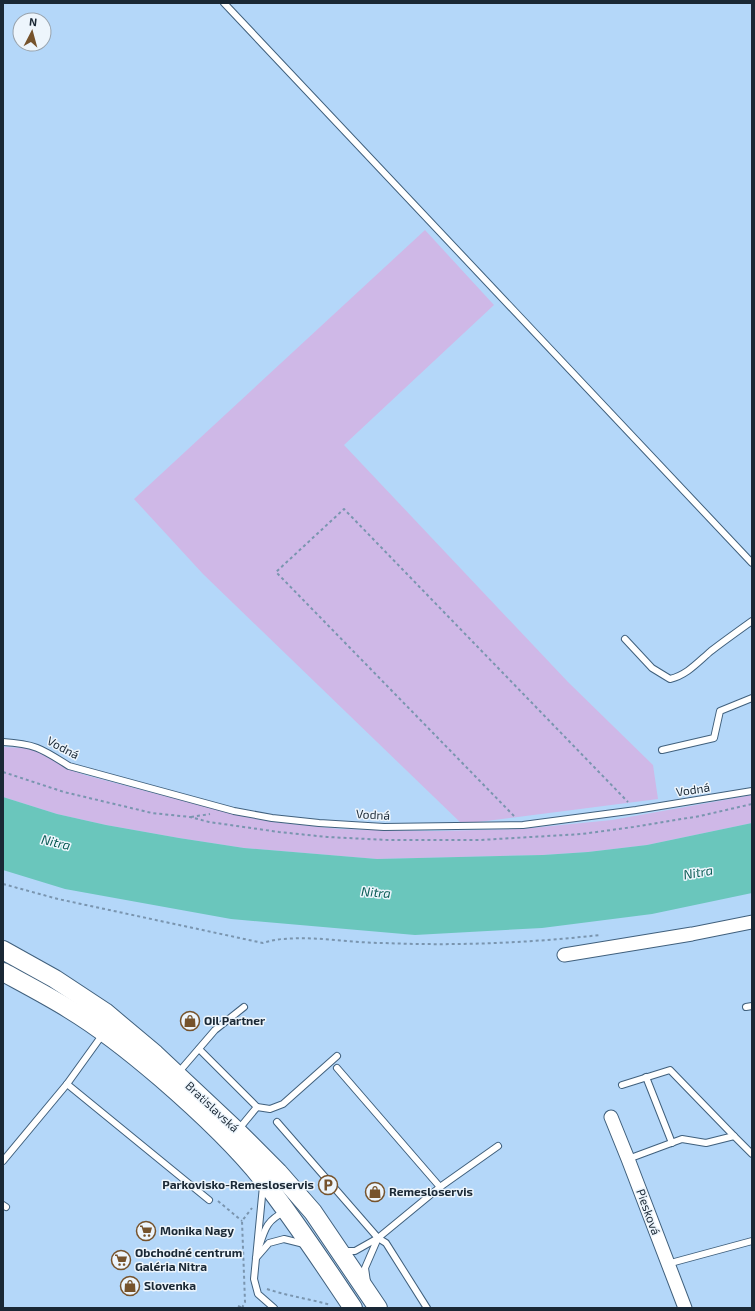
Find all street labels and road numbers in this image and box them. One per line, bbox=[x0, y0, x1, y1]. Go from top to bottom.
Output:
street label: Vodná bbox=[45, 733, 82, 761]
street label: Vodná bbox=[675, 779, 711, 799]
street label: Vodná bbox=[356, 806, 390, 822]
street label: Bratislavská bbox=[183, 1078, 242, 1135]
street label: Piesková bbox=[634, 1187, 664, 1237]

